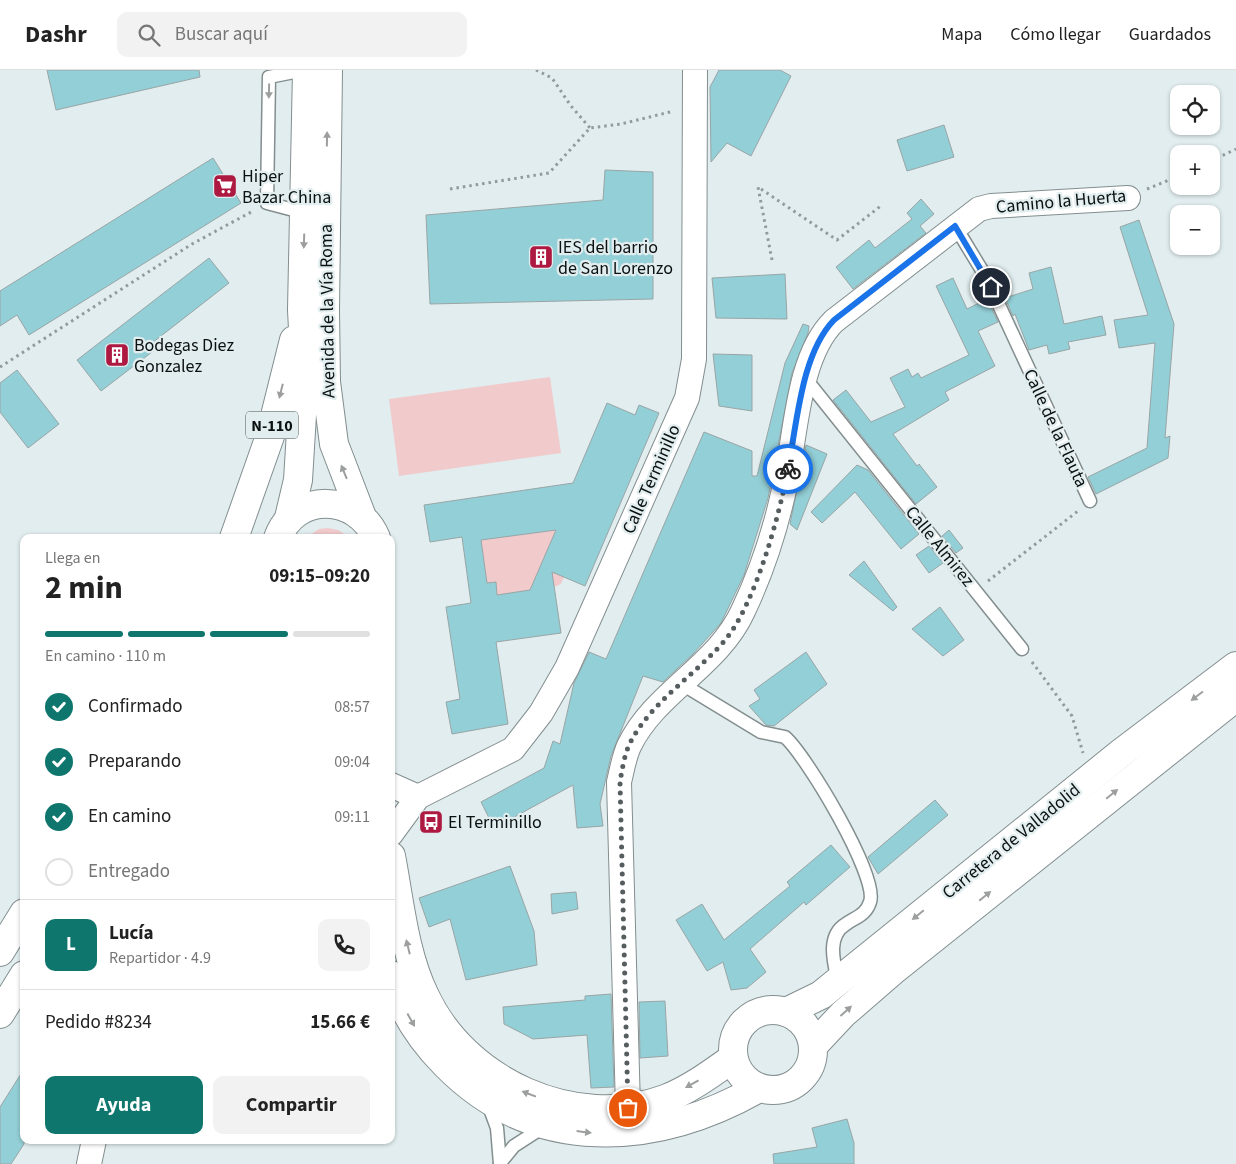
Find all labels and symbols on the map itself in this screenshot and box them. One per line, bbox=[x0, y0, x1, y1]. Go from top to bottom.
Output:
one-way arrow bbox=[265, 83, 273, 99]
one-way arrow bbox=[323, 131, 331, 147]
place label: Hiper Bazar China bbox=[242, 164, 331, 210]
supermarket icon: Hiper Bazar China bbox=[212, 173, 238, 199]
street label: Camino la Huerta bbox=[995, 183, 1127, 220]
street label: Avenida de la Vía Roma bbox=[313, 224, 342, 398]
one-way arrow bbox=[300, 233, 308, 249]
place label: IES del barrio de San Lorenzo bbox=[558, 235, 673, 281]
building icon: IES del barrio de San Lorenzo bbox=[528, 244, 554, 270]
pin bbox=[970, 266, 1012, 308]
place label: Bodegas Diez Gonzalez bbox=[134, 333, 234, 379]
building icon: Bodegas Diez Gonzalez bbox=[104, 342, 130, 368]
street label: Calle de la Flauta bbox=[1017, 365, 1094, 491]
one-way arrow bbox=[277, 383, 285, 398]
road number: N-110 bbox=[246, 412, 298, 438]
street label: Calle Terminillo bbox=[616, 421, 687, 538]
courier bbox=[763, 444, 813, 494]
one-way arrow bbox=[339, 465, 347, 479]
street label: Calle Almirez bbox=[899, 501, 980, 592]
one-way arrow bbox=[1191, 690, 1204, 701]
street label: Carretera de Valladolid bbox=[937, 778, 1086, 905]
one-way arrow bbox=[1105, 789, 1118, 800]
bus stop icon: El Terminillo bbox=[418, 809, 444, 835]
place label: El Terminillo bbox=[448, 810, 542, 835]
one-way arrow bbox=[978, 891, 991, 902]
one-way arrow bbox=[912, 910, 925, 921]
one-way arrow bbox=[404, 940, 412, 955]
one-way arrow bbox=[840, 1005, 852, 1017]
one-way arrow bbox=[407, 1013, 416, 1026]
one-way arrow bbox=[686, 1080, 699, 1089]
pin bbox=[607, 1087, 649, 1129]
one-way arrow bbox=[521, 1090, 536, 1098]
one-way arrow bbox=[577, 1128, 593, 1136]

